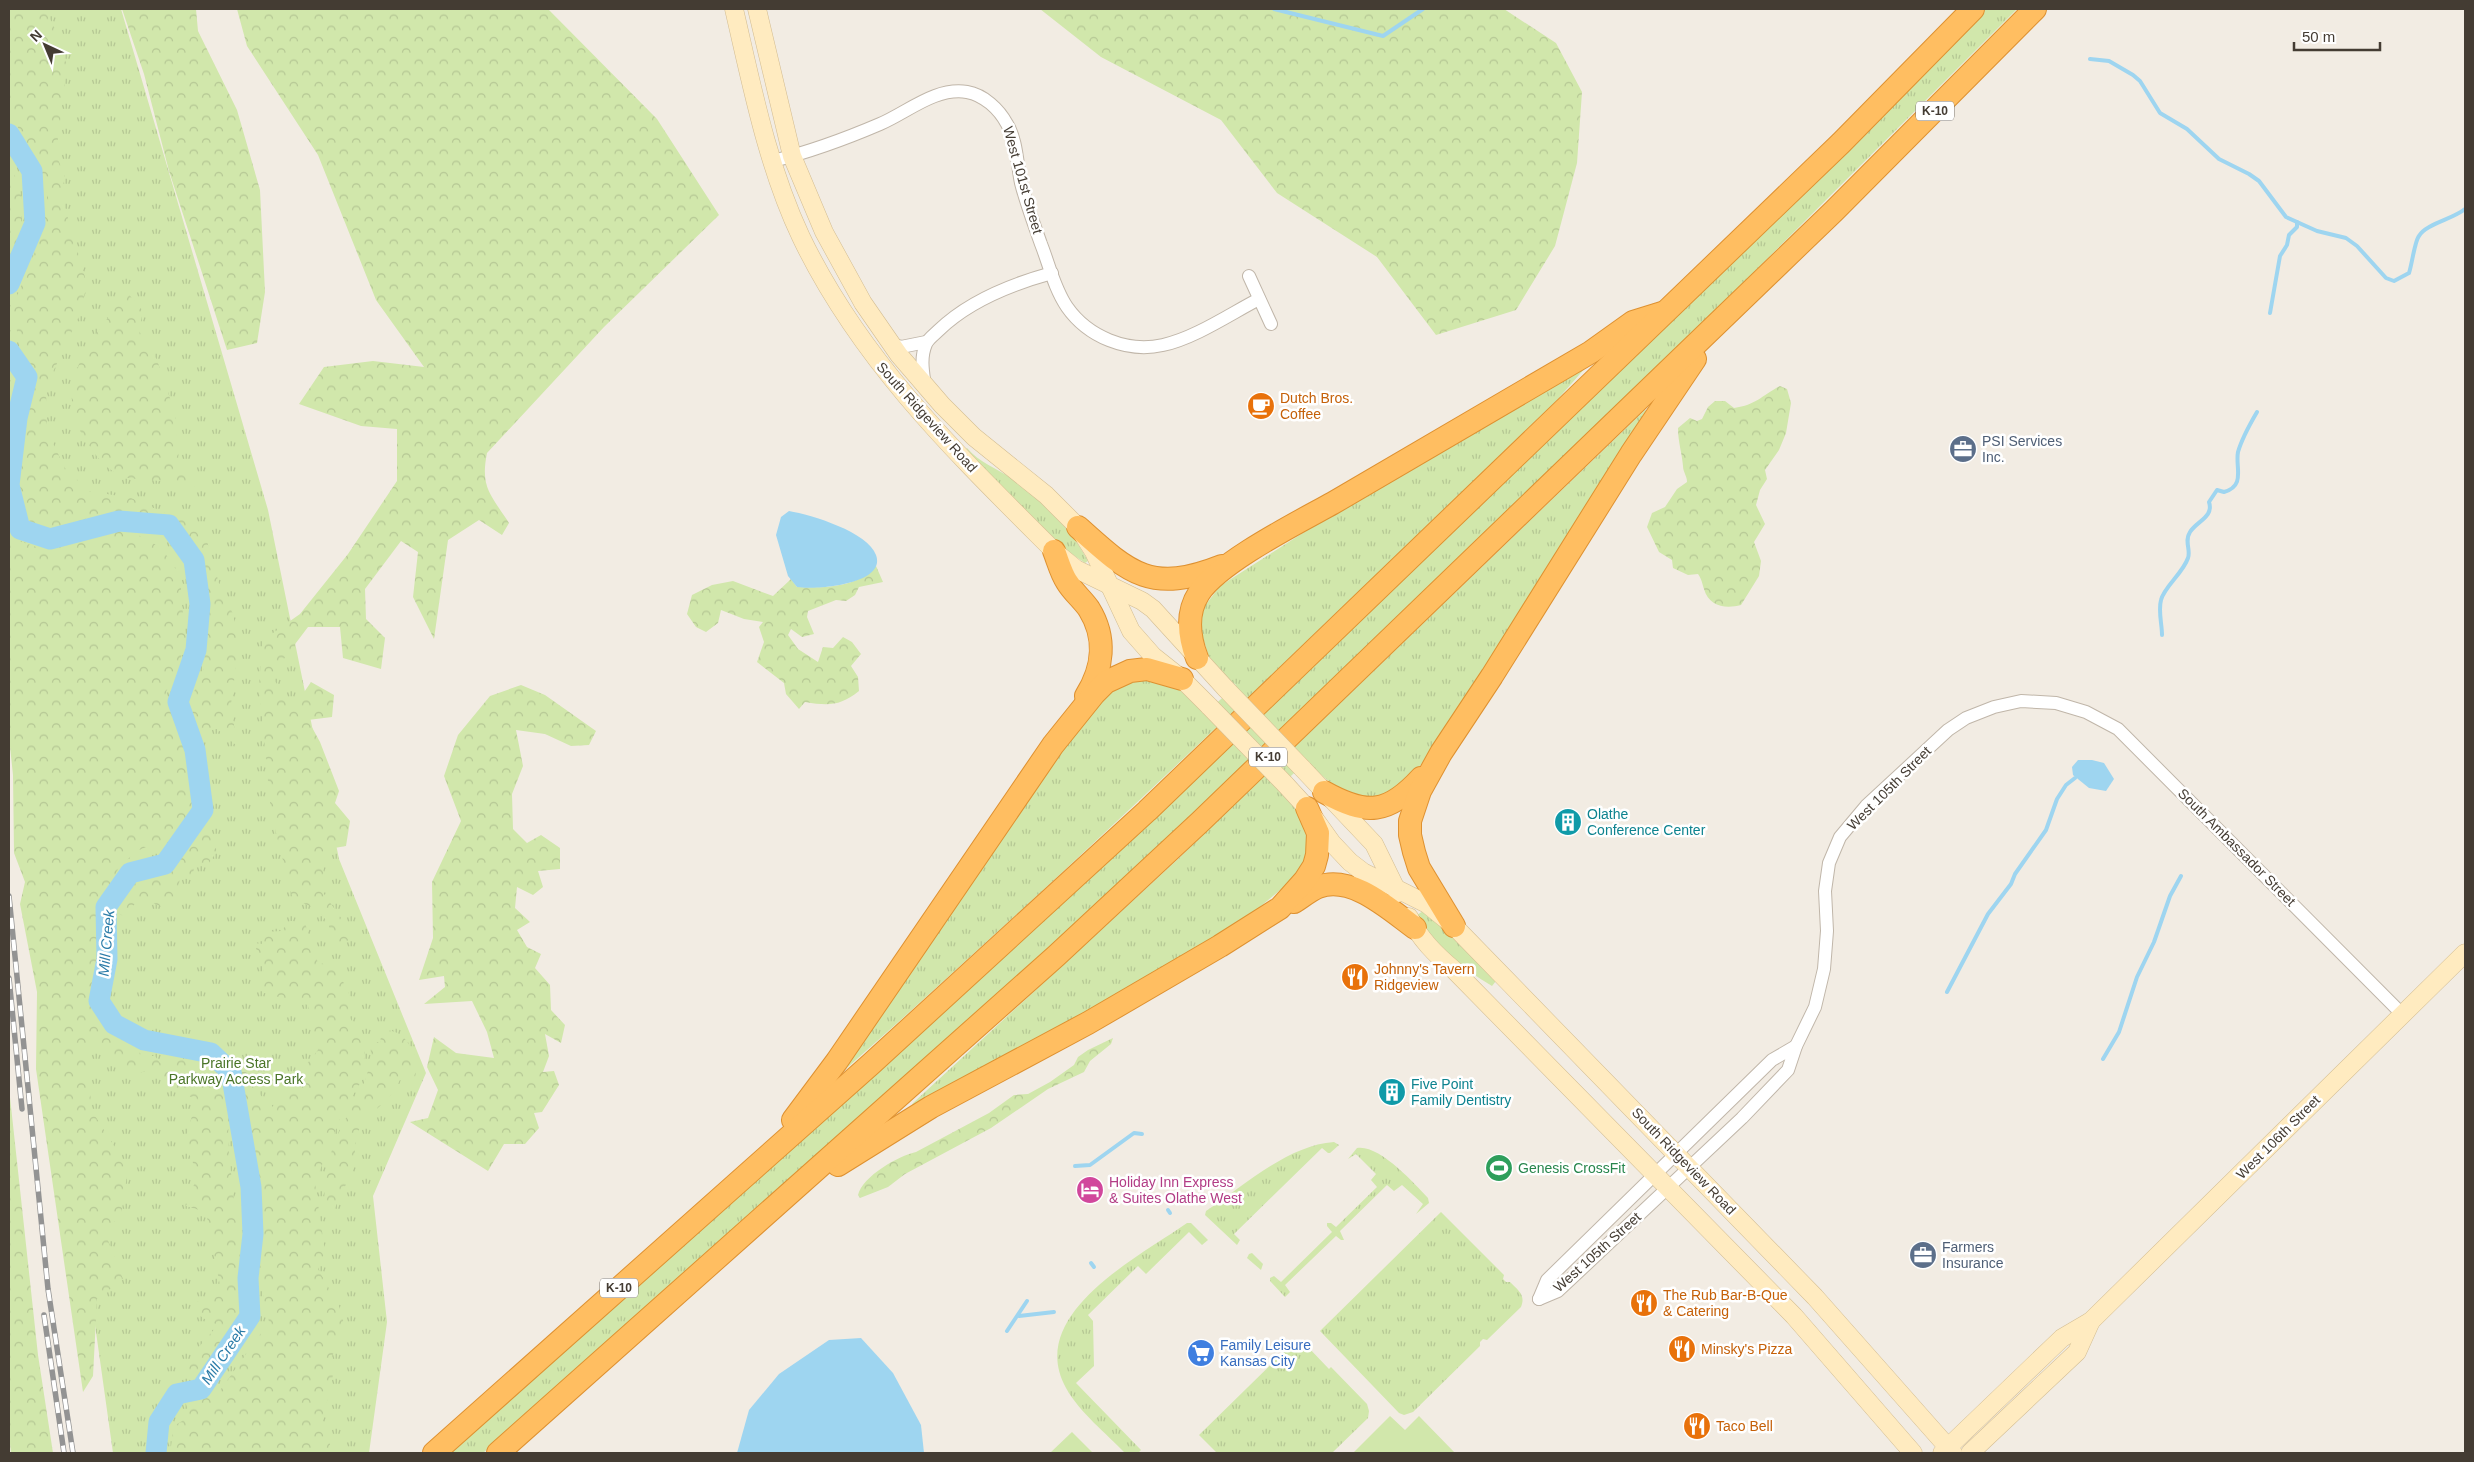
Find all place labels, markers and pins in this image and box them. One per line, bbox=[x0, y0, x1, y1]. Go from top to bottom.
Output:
place label: Dutch Bros. Coffee bbox=[1280, 390, 1353, 422]
cafe icon: Dutch Bros. Coffee bbox=[1246, 391, 1276, 421]
place label: PSI Services Inc. bbox=[1982, 433, 2062, 465]
office icon: PSI Services Inc. bbox=[1948, 434, 1978, 464]
place label: Olathe Conference Center bbox=[1587, 806, 1706, 838]
building icon: Olathe Conference Center bbox=[1553, 807, 1583, 837]
place label: Johnny's Tavern Ridgeview bbox=[1374, 961, 1474, 993]
restaurant icon: Johnny's Tavern Ridgeview bbox=[1340, 962, 1370, 992]
place label: Five Point Family Dentistry bbox=[1411, 1076, 1511, 1108]
building icon: Five Point Family Dentistry bbox=[1377, 1077, 1407, 1107]
sports icon: Genesis CrossFit bbox=[1484, 1153, 1514, 1183]
place label: Genesis CrossFit bbox=[1518, 1160, 1625, 1176]
place label: Holiday Inn Express & Suites Olathe West bbox=[1109, 1174, 1242, 1206]
hotel icon: Holiday Inn Express & Suites Olathe West bbox=[1075, 1175, 1105, 1205]
place label: Farmers Insurance bbox=[1942, 1239, 2004, 1271]
office icon: Farmers Insurance bbox=[1908, 1240, 1938, 1270]
place label: The Rub Bar-B-Que & Catering bbox=[1663, 1287, 1788, 1319]
restaurant icon: The Rub Bar-B-Que & Catering bbox=[1629, 1288, 1659, 1318]
restaurant icon: Minsky's Pizza bbox=[1667, 1334, 1697, 1364]
place label: Family Leisure Kansas City bbox=[1220, 1337, 1311, 1369]
supermarket icon: Family Leisure Kansas City bbox=[1186, 1338, 1216, 1368]
place label: Minsky's Pizza bbox=[1701, 1341, 1793, 1357]
restaurant icon: Taco Bell bbox=[1682, 1411, 1712, 1441]
place label: Taco Bell bbox=[1716, 1418, 1773, 1434]

